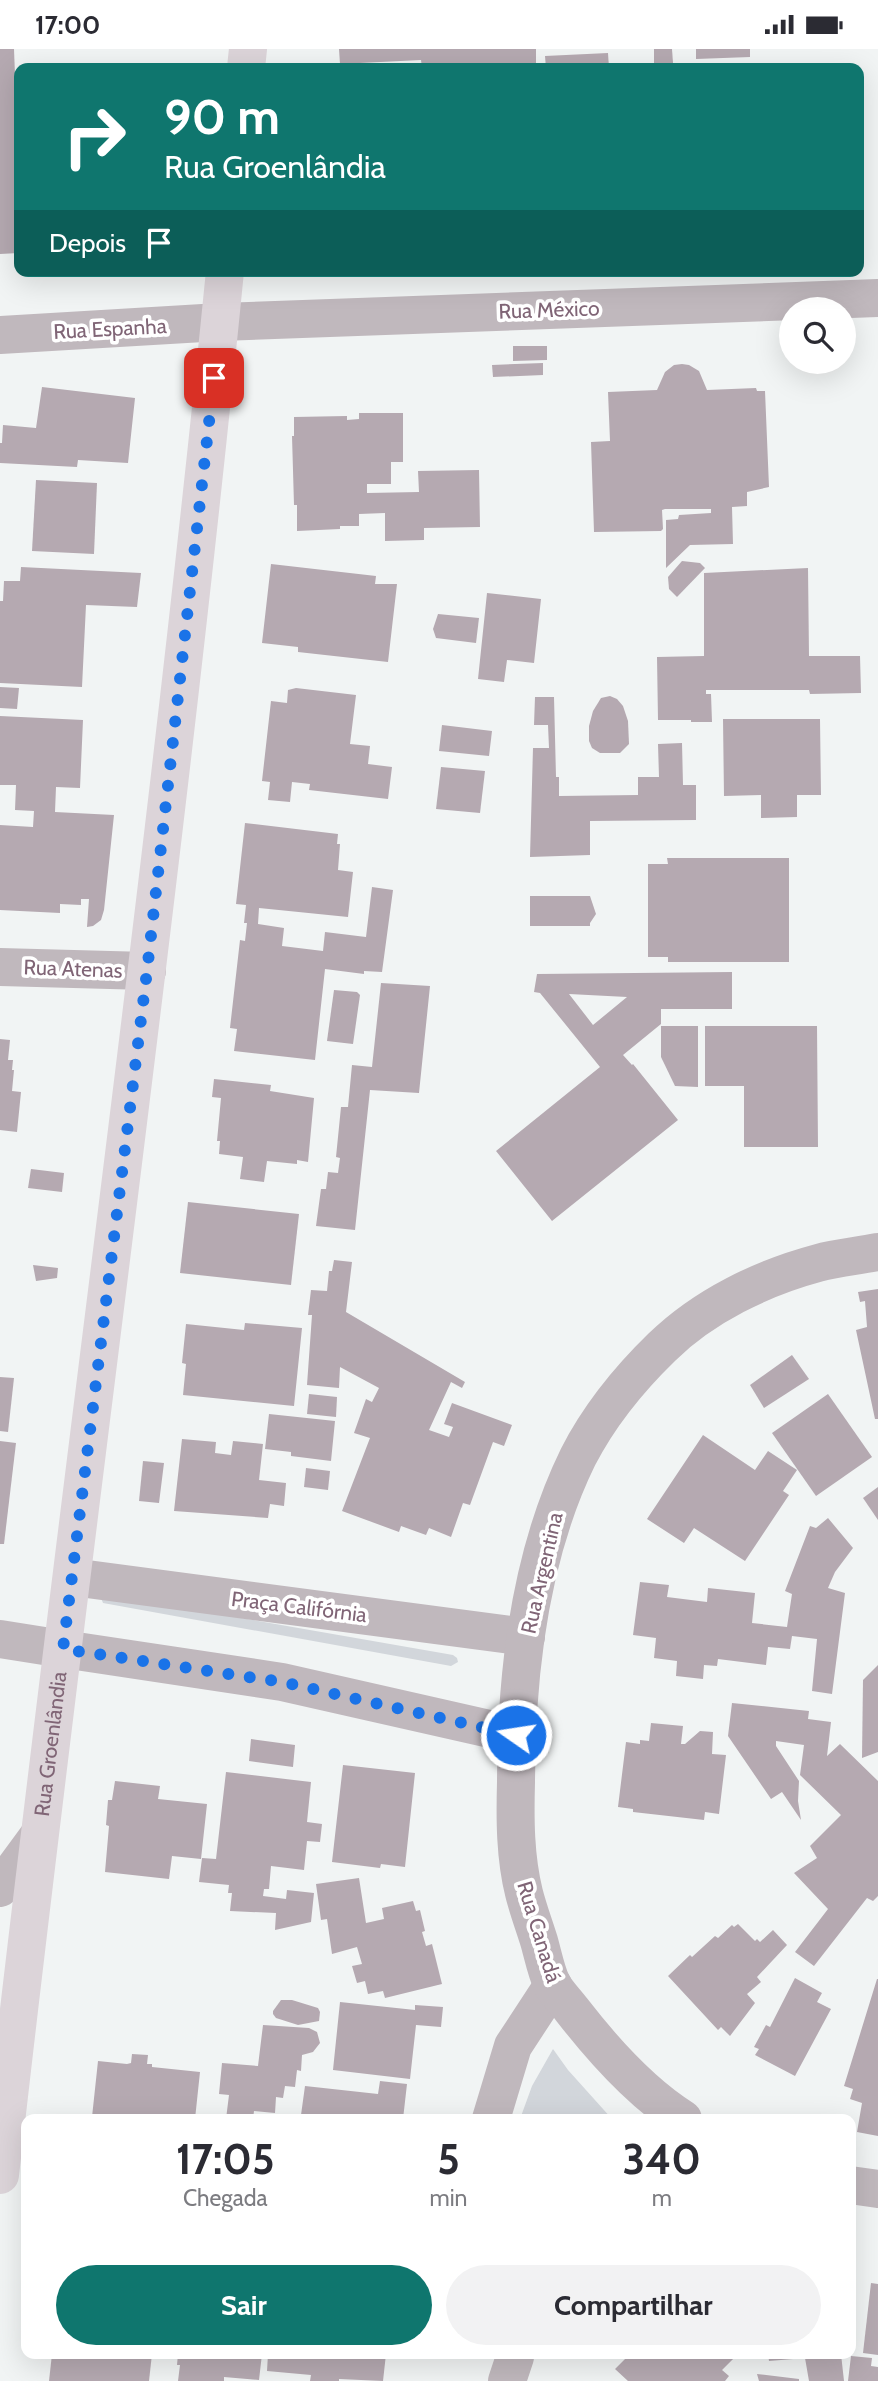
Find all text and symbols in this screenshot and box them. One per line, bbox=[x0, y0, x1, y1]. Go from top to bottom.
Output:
text: 17:00 bbox=[35, 9, 100, 41]
text: 90 m bbox=[164, 87, 280, 146]
icon: right bbox=[49, 91, 140, 182]
text: Rua Groenlândia bbox=[164, 147, 386, 186]
icon: arrive bbox=[140, 224, 178, 262]
text: Depois bbox=[49, 227, 126, 259]
street label: Rua México bbox=[498, 295, 600, 324]
map controls bbox=[779, 297, 856, 374]
button: search bbox=[779, 297, 856, 374]
street label: Rua Espanha bbox=[53, 313, 167, 344]
pin bbox=[184, 348, 244, 408]
icon: arrive bbox=[195, 359, 233, 397]
street label: Rua Atenas bbox=[23, 954, 123, 983]
street label: Rua Argentina bbox=[515, 1510, 568, 1636]
street label: Praça Califórnia bbox=[230, 1586, 368, 1627]
street label: Rua Groenlândia bbox=[29, 1670, 72, 1818]
position arrow bbox=[479, 1698, 553, 1772]
street label: Rua Canadá bbox=[512, 1878, 567, 1986]
text: 17:05 bbox=[176, 2133, 275, 2185]
text: 5 bbox=[437, 2133, 460, 2185]
text: 340 bbox=[623, 2133, 701, 2185]
text: Chegada bbox=[183, 2184, 268, 2212]
text: min bbox=[430, 2184, 467, 2212]
text: m bbox=[652, 2184, 672, 2212]
button: Sair bbox=[56, 2265, 432, 2345]
button: Compartilhar bbox=[446, 2265, 821, 2345]

